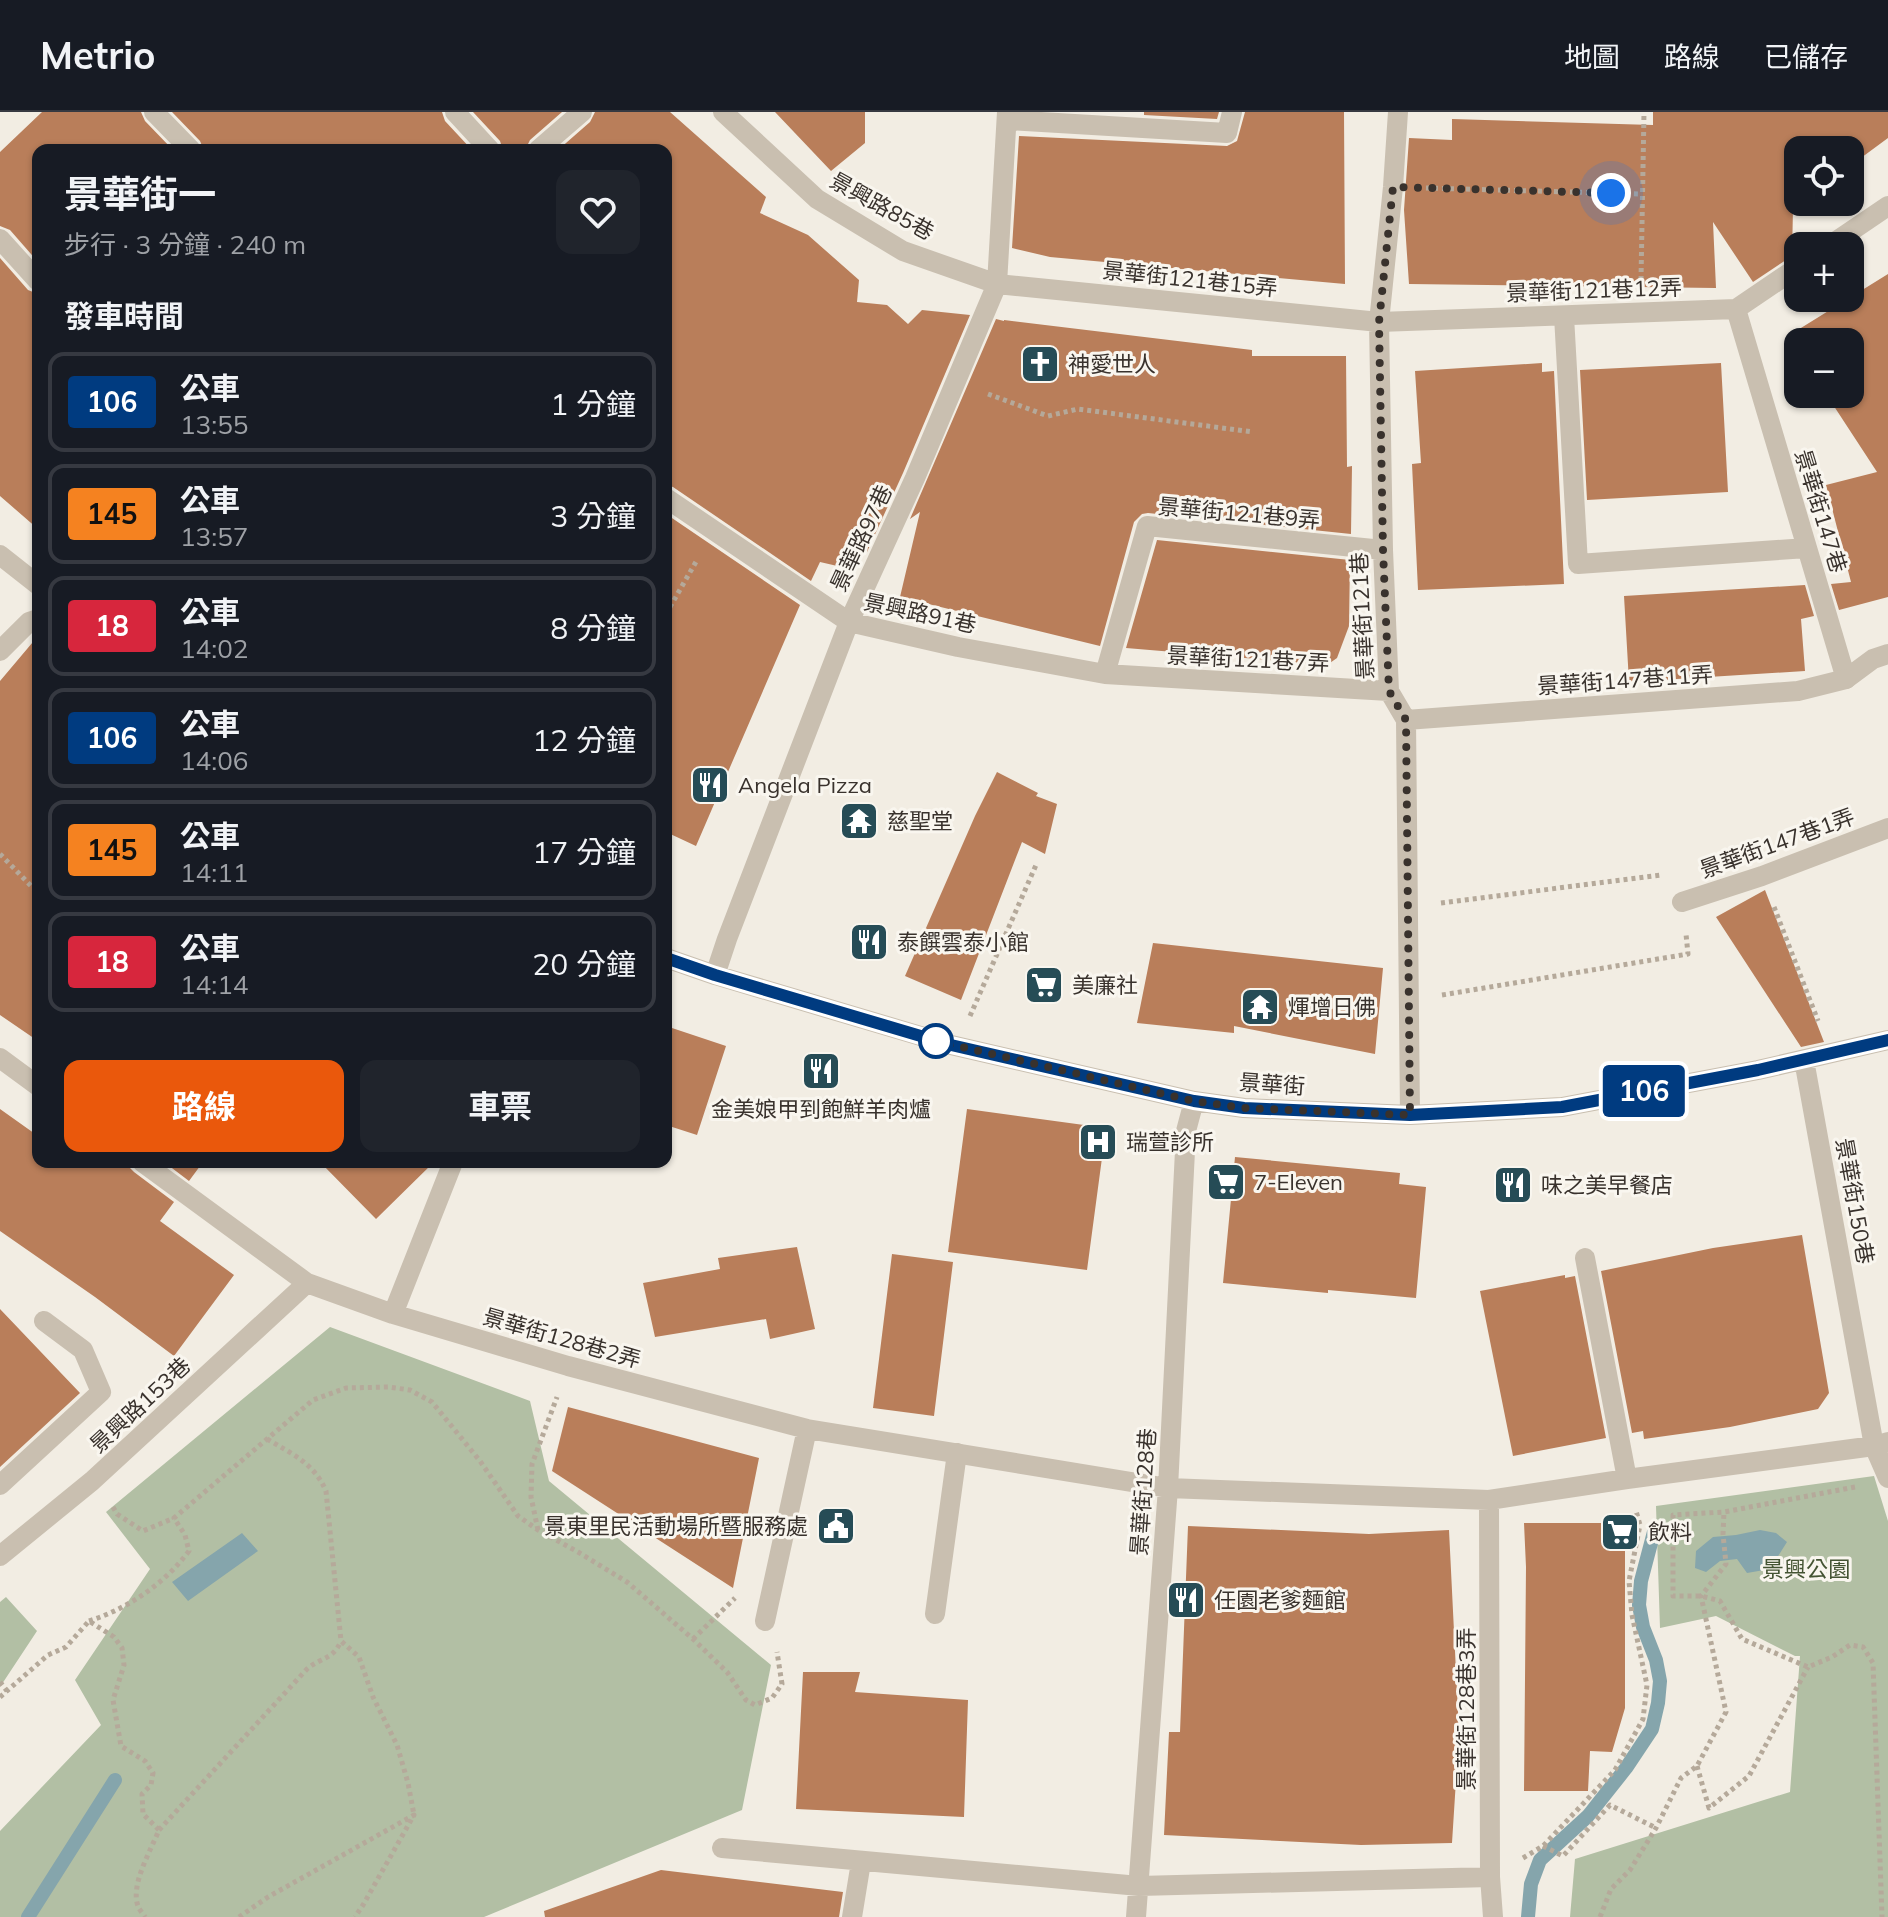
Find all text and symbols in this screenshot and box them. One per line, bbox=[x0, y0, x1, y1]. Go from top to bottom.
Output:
text: Metrio bbox=[40, 31, 156, 79]
text: 地圖 bbox=[1564, 39, 1620, 74]
text: 路線 bbox=[1664, 39, 1720, 74]
text: 已儲存 bbox=[1764, 39, 1848, 74]
map controls bbox=[1784, 136, 1864, 408]
button: locate bbox=[1784, 136, 1864, 216]
street label: 景興路85巷 bbox=[825, 166, 939, 246]
text: 景華街一 bbox=[64, 170, 216, 218]
button: heart bbox=[556, 170, 640, 254]
your location bbox=[1591, 173, 1631, 213]
text: 步行 · 3 分鐘 · 240 m bbox=[64, 228, 306, 261]
button: + bbox=[1784, 232, 1864, 312]
street label: 景華街121巷15弄 bbox=[1101, 256, 1279, 302]
street label: 景華街121巷12弄 bbox=[1506, 273, 1682, 307]
text: 發車時間 bbox=[64, 297, 184, 335]
button: − bbox=[1784, 328, 1864, 408]
church icon: 神愛世人 bbox=[1019, 343, 1061, 385]
place label: 神愛世人 bbox=[1068, 350, 1156, 378]
text: 公車 bbox=[180, 369, 240, 407]
text: 106 bbox=[87, 384, 137, 419]
text: 1 分鐘 bbox=[550, 385, 636, 423]
text: 13:55 bbox=[180, 408, 248, 441]
street label: 景華街147巷 bbox=[1789, 446, 1853, 576]
street label: 景華路97巷 bbox=[824, 480, 898, 596]
text: 公車 bbox=[180, 481, 240, 519]
street label: 景華街121巷9弄 bbox=[1157, 492, 1321, 534]
text: 145 bbox=[87, 496, 137, 531]
text: 3 分鐘 bbox=[550, 497, 636, 535]
text: 13:57 bbox=[180, 520, 248, 553]
street label: 景華街121巷 bbox=[1345, 552, 1379, 680]
street label: 景興路91巷 bbox=[861, 587, 979, 639]
text: 公車 bbox=[180, 593, 240, 631]
text: 18 bbox=[95, 608, 129, 643]
text: 8 分鐘 bbox=[550, 609, 636, 647]
text: 14:02 bbox=[180, 632, 248, 665]
street label: 景華街121巷7弄 bbox=[1166, 641, 1330, 677]
street label: 景華街147巷11弄 bbox=[1536, 660, 1714, 700]
text: 公車 bbox=[180, 705, 240, 743]
text: 106 bbox=[87, 720, 137, 755]
text: 12 分鐘 bbox=[532, 721, 636, 759]
text: 14:06 bbox=[180, 744, 248, 777]
restaurant icon: Angela Pizza bbox=[689, 764, 731, 806]
place label: Angela Pizza bbox=[738, 771, 872, 799]
temple icon: 慈聖堂 bbox=[838, 800, 880, 842]
street label: 景華街147巷1弄 bbox=[1696, 802, 1858, 884]
place label: 慈聖堂 bbox=[887, 807, 953, 835]
text: 公車 bbox=[180, 817, 240, 855]
text: 145 bbox=[87, 832, 137, 867]
text: 17 分鐘 bbox=[532, 833, 636, 871]
text: 14:11 bbox=[180, 856, 248, 889]
restaurant icon: 泰饌雲泰小館 bbox=[848, 921, 890, 963]
place label: 泰饌雲泰小館 bbox=[897, 928, 1029, 956]
text: 公車 bbox=[180, 929, 240, 967]
text: 18 bbox=[95, 944, 129, 979]
text: 20 分鐘 bbox=[532, 945, 636, 983]
supermarket icon: 美廉社 bbox=[1023, 964, 1065, 1006]
text: 14:14 bbox=[180, 968, 248, 1001]
place label: 美廉社 bbox=[1072, 971, 1138, 999]
temple icon: 煇增日佛 bbox=[1239, 986, 1281, 1028]
place label: 煇增日佛 bbox=[1288, 993, 1376, 1021]
unlabelled marker bbox=[919, 1024, 953, 1058]
restaurant icon: 金美娘甲到飽鮮羊肉爐 bbox=[800, 1050, 842, 1092]
button: 路線 bbox=[64, 1060, 344, 1152]
button: 車票 bbox=[360, 1060, 640, 1152]
line badge: 106 bbox=[1598, 1065, 1690, 1117]
street label: 景華街 bbox=[1238, 1068, 1306, 1100]
text: 106 bbox=[1619, 1073, 1669, 1108]
place label: 金美娘甲到飽鮮羊肉爐 bbox=[711, 1095, 931, 1123]
hospital icon: 瑞萱診所 bbox=[1077, 1121, 1119, 1163]
place label: 瑞萱診所 bbox=[1126, 1128, 1214, 1156]
street label: 景華街150巷 bbox=[1830, 1136, 1880, 1266]
supermarket icon: 7-Eleven bbox=[1205, 1161, 1247, 1203]
restaurant icon: 味之美早餐店 bbox=[1492, 1164, 1534, 1206]
place label: 7-Eleven bbox=[1254, 1168, 1343, 1196]
place label: 味之美早餐店 bbox=[1541, 1171, 1673, 1199]
street label: 景華街128巷2弄 bbox=[480, 1302, 644, 1374]
street label: 景興路153巷 bbox=[84, 1351, 196, 1459]
street label: 景華街128巷 bbox=[1125, 1427, 1161, 1557]
public building icon: 景東里民活動場所暨服務處 bbox=[815, 1505, 857, 1547]
supermarket icon: 飲料 bbox=[1599, 1511, 1641, 1553]
place label: 景東里民活動場所暨服務處 bbox=[544, 1512, 808, 1540]
place label: 飲料 bbox=[1648, 1518, 1692, 1546]
park label: 景興公園 bbox=[1762, 1555, 1850, 1583]
restaurant icon: 任園老爹麵館 bbox=[1165, 1579, 1207, 1621]
place label: 任園老爹麵館 bbox=[1214, 1586, 1346, 1614]
street label: 景華街128巷3弄 bbox=[1452, 1628, 1480, 1790]

